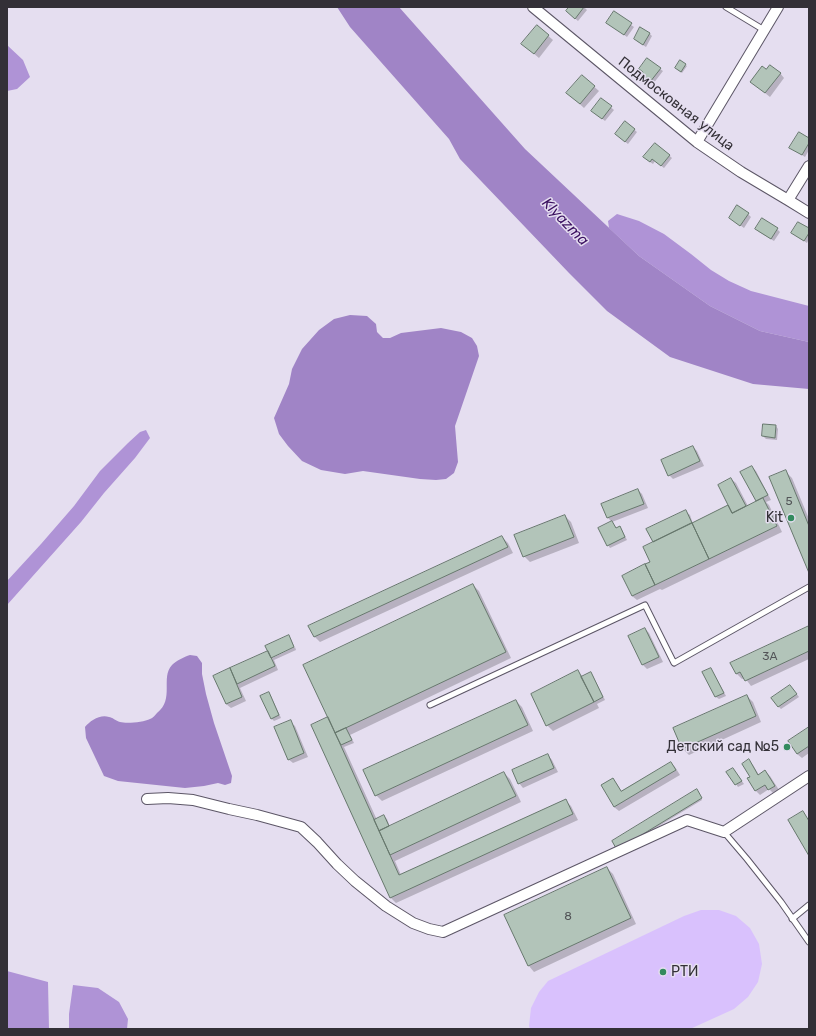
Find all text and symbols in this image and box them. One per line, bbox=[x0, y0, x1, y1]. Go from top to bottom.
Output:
street label: Подмосковная улица bbox=[615, 54, 737, 154]
water label: Klyazma bbox=[538, 194, 592, 250]
house number: 5 bbox=[785, 495, 793, 509]
place label: Kit bbox=[766, 510, 783, 526]
marker: Kit bbox=[786, 513, 796, 523]
house number: 3А bbox=[762, 650, 778, 664]
place label: Детский сад №5 bbox=[667, 739, 779, 755]
marker: Детский сад №5 bbox=[782, 742, 792, 752]
house number: 8 bbox=[564, 910, 572, 924]
place label: РТИ bbox=[671, 964, 698, 980]
marker: РТИ bbox=[658, 967, 668, 977]

